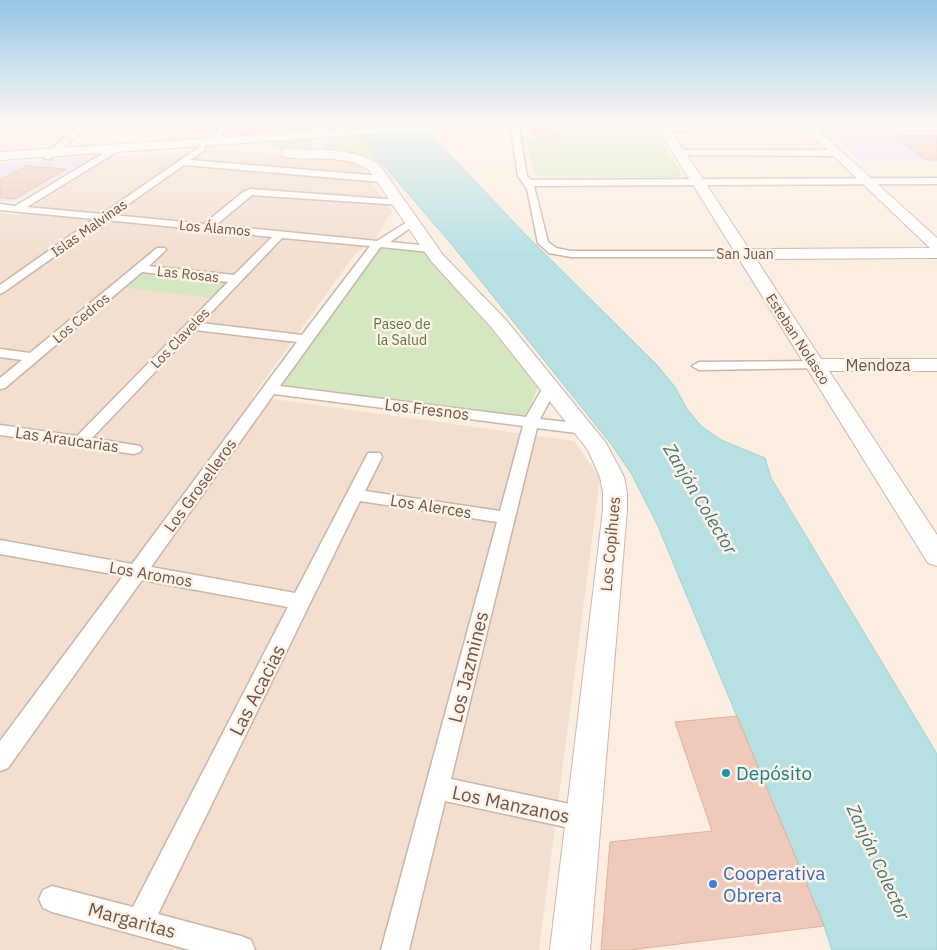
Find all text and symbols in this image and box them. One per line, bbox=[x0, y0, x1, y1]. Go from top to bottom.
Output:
street label: Islas Malvinas bbox=[47, 195, 131, 261]
street label: Los Álamos bbox=[178, 215, 252, 240]
street label: San Juan bbox=[716, 245, 774, 263]
street label: Las Rosas bbox=[156, 262, 220, 286]
street label: Los Cedros bbox=[49, 289, 113, 347]
street label: Esteban Nolasco bbox=[762, 290, 834, 388]
street label: Los Claveles bbox=[147, 304, 214, 372]
park label: Paseo de la Salud bbox=[373, 315, 431, 349]
street label: Mendoza bbox=[846, 355, 911, 375]
street label: Los Fresnos bbox=[383, 394, 471, 424]
street label: Las Araucarias bbox=[14, 422, 120, 456]
street label: Los Groselleros bbox=[159, 434, 241, 536]
water label: Zanjón Colector bbox=[658, 438, 743, 559]
street label: Los Alerces bbox=[389, 490, 473, 522]
street label: Los Copíhues bbox=[596, 496, 624, 592]
street label: Los Aromos bbox=[108, 557, 194, 591]
street label: Los Jazmines bbox=[443, 609, 493, 725]
street label: Las Acacias bbox=[224, 640, 290, 740]
place label: Depósito bbox=[736, 761, 812, 785]
marker: Depósito bbox=[720, 767, 732, 779]
street label: Los Manzanos bbox=[450, 780, 572, 828]
water label: Zanjón Colector bbox=[841, 799, 915, 924]
place label: Cooperativa Obrera bbox=[723, 861, 825, 907]
marker: Cooperativa Obrera bbox=[707, 878, 719, 890]
street label: Margaritas bbox=[85, 897, 179, 943]

